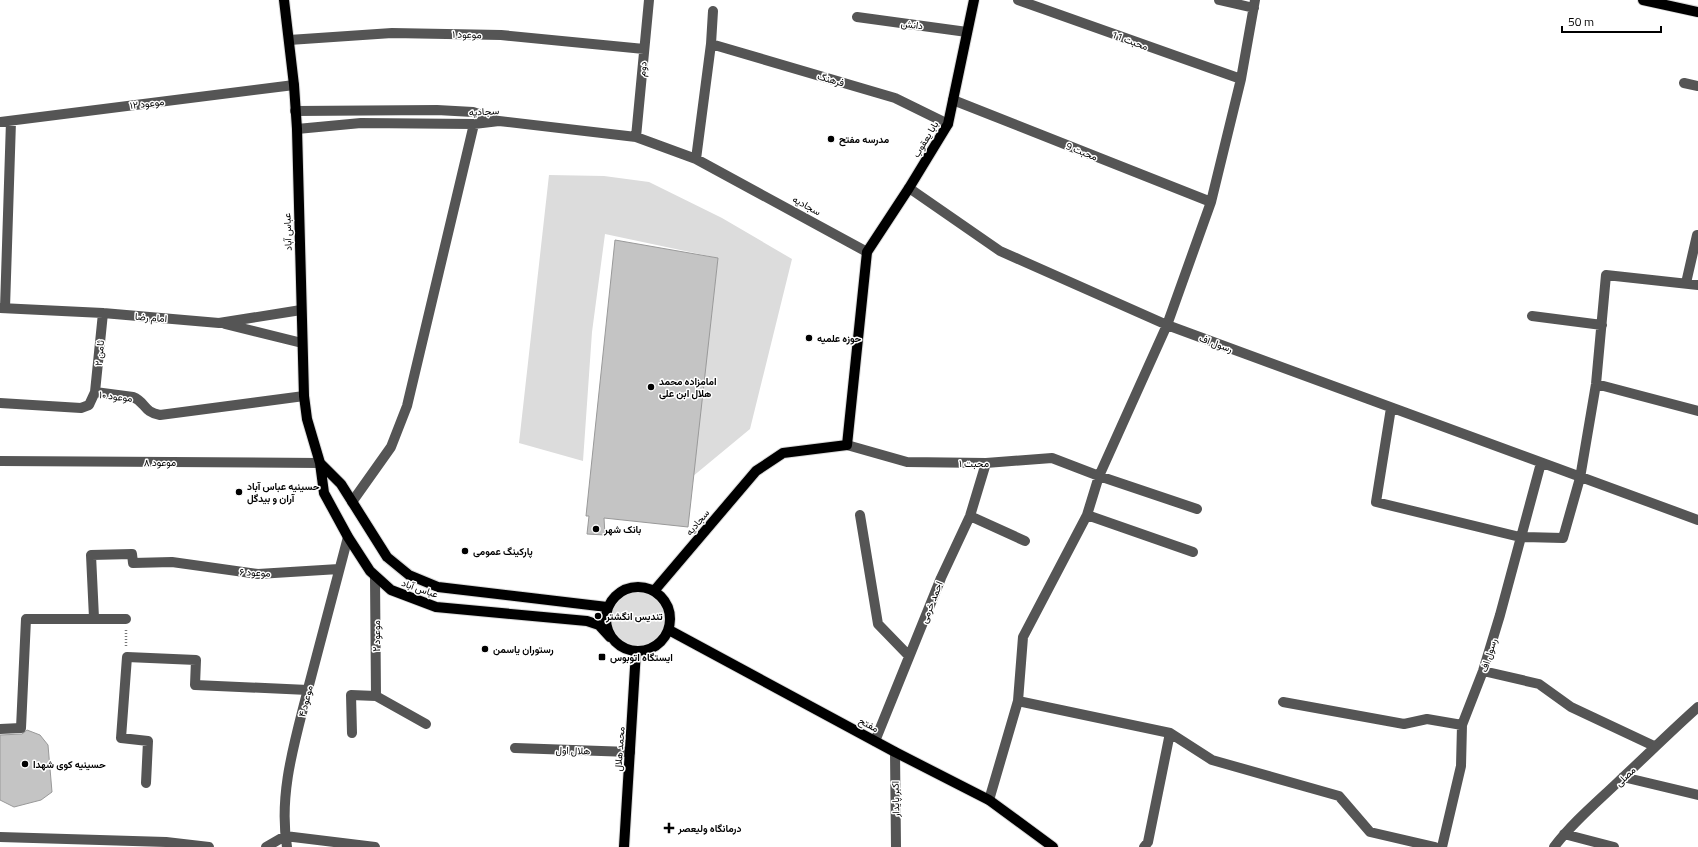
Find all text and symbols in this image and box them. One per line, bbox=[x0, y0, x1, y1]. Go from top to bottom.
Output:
scale bar bbox=[1562, 8, 1661, 34]
text: 50 m bbox=[1568, 12, 1594, 31]
street label: دانش bbox=[900, 16, 924, 34]
street label: موعود ۱ bbox=[452, 27, 482, 42]
street label: محبت 11 bbox=[1109, 27, 1150, 54]
street label: دوم bbox=[634, 61, 651, 77]
street label: فرهنگ bbox=[816, 68, 847, 91]
street label: موعود ۱۲ bbox=[129, 94, 165, 113]
street label: سجادیه bbox=[468, 103, 500, 120]
street label: بابا یعقوب bbox=[909, 118, 942, 160]
place label: مدرسه مفتح bbox=[839, 132, 890, 147]
marker: مدرسه مفتح bbox=[826, 134, 836, 144]
street label: محبت 9 bbox=[1064, 138, 1100, 165]
street label: سجادیه bbox=[790, 192, 824, 219]
street label: عباس آباد bbox=[279, 213, 296, 251]
street label: امام رضا bbox=[134, 309, 167, 326]
place label: حوزه علمیه bbox=[817, 331, 862, 346]
street label: رسول اف bbox=[1197, 331, 1235, 356]
marker: حوزه علمیه bbox=[804, 333, 814, 343]
street label: ثامن ۲ bbox=[91, 339, 108, 367]
place label: امامزاده محمد هلال ابن علی bbox=[659, 374, 717, 401]
marker: امامزاده محمد هلال ابن علی bbox=[646, 382, 656, 392]
street label: موعود ۱۰ bbox=[98, 387, 134, 406]
street label: موعود ۸ bbox=[144, 455, 176, 470]
street label: محبت ۱ bbox=[959, 456, 989, 471]
place label: حسینیه عباس آباد آران و بیدگل bbox=[247, 479, 320, 506]
marker: حسینیه عباس آباد آران و بیدگل bbox=[234, 487, 244, 497]
street label: سجادیه bbox=[682, 506, 713, 539]
place label: بانک شهر bbox=[603, 522, 641, 537]
marker: بانک شهر bbox=[591, 524, 601, 534]
place label: پارکینگ عمومی bbox=[473, 544, 533, 559]
marker: پارکینگ عمومی bbox=[460, 546, 470, 556]
street label: موعود ۶ bbox=[239, 564, 271, 581]
street label: عباس آباد bbox=[399, 575, 440, 602]
street label: احمد خرمی bbox=[916, 579, 947, 625]
place label: تندیس انگشتر bbox=[605, 609, 663, 624]
marker: تندیس انگشتر bbox=[593, 611, 603, 621]
street label: موعود ۲ bbox=[369, 620, 384, 652]
street label: رسول اف bbox=[1476, 636, 1501, 674]
place label: رستوران یاسمن bbox=[493, 642, 554, 657]
marker: رستوران یاسمن bbox=[480, 644, 490, 654]
place label: ایستگاه اتوبوس bbox=[610, 650, 673, 665]
marker: ایستگاه اتوبوس bbox=[597, 652, 607, 662]
street label: موعود ۴ bbox=[294, 684, 317, 719]
street label: مفتح bbox=[856, 713, 881, 736]
street label: محمد هلال bbox=[610, 726, 629, 772]
street label: هلال اول bbox=[555, 742, 591, 759]
place label: حسینیه کوی شهدا bbox=[33, 757, 106, 772]
marker: حسینیه کوی شهدا bbox=[20, 759, 30, 769]
street label: مصلی bbox=[1612, 763, 1639, 790]
street label: اکبر پایدار bbox=[888, 781, 903, 818]
place label: درمانگاه ولیعصر bbox=[677, 821, 741, 836]
marker: درمانگاه ولیعصر bbox=[663, 822, 675, 834]

